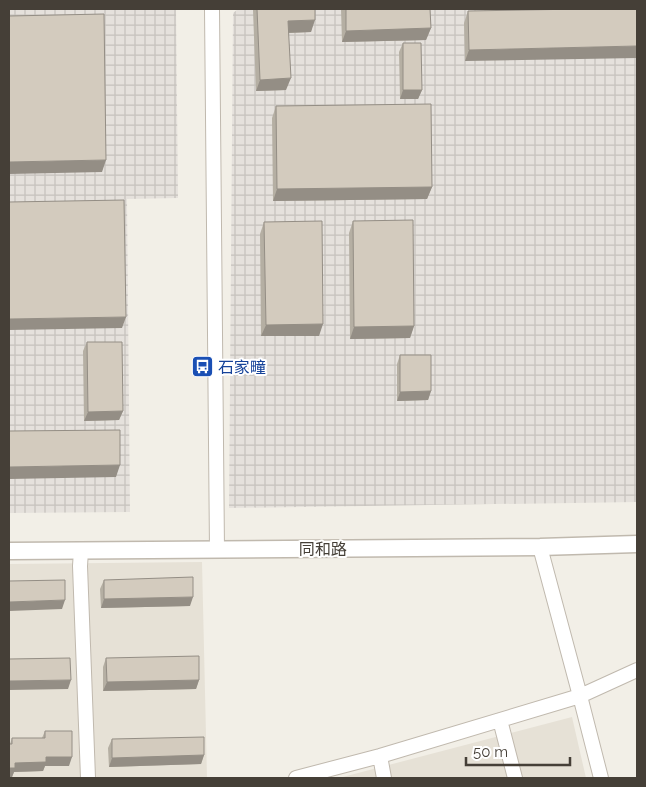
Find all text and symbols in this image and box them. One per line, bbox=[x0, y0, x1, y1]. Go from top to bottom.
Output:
bus stop icon: 石家疃 bbox=[190, 355, 214, 379]
place label: 石家疃 bbox=[218, 358, 266, 377]
street label: 同和路 bbox=[299, 540, 347, 559]
scale bar bbox=[466, 734, 570, 766]
text: 50 m bbox=[473, 743, 508, 761]

